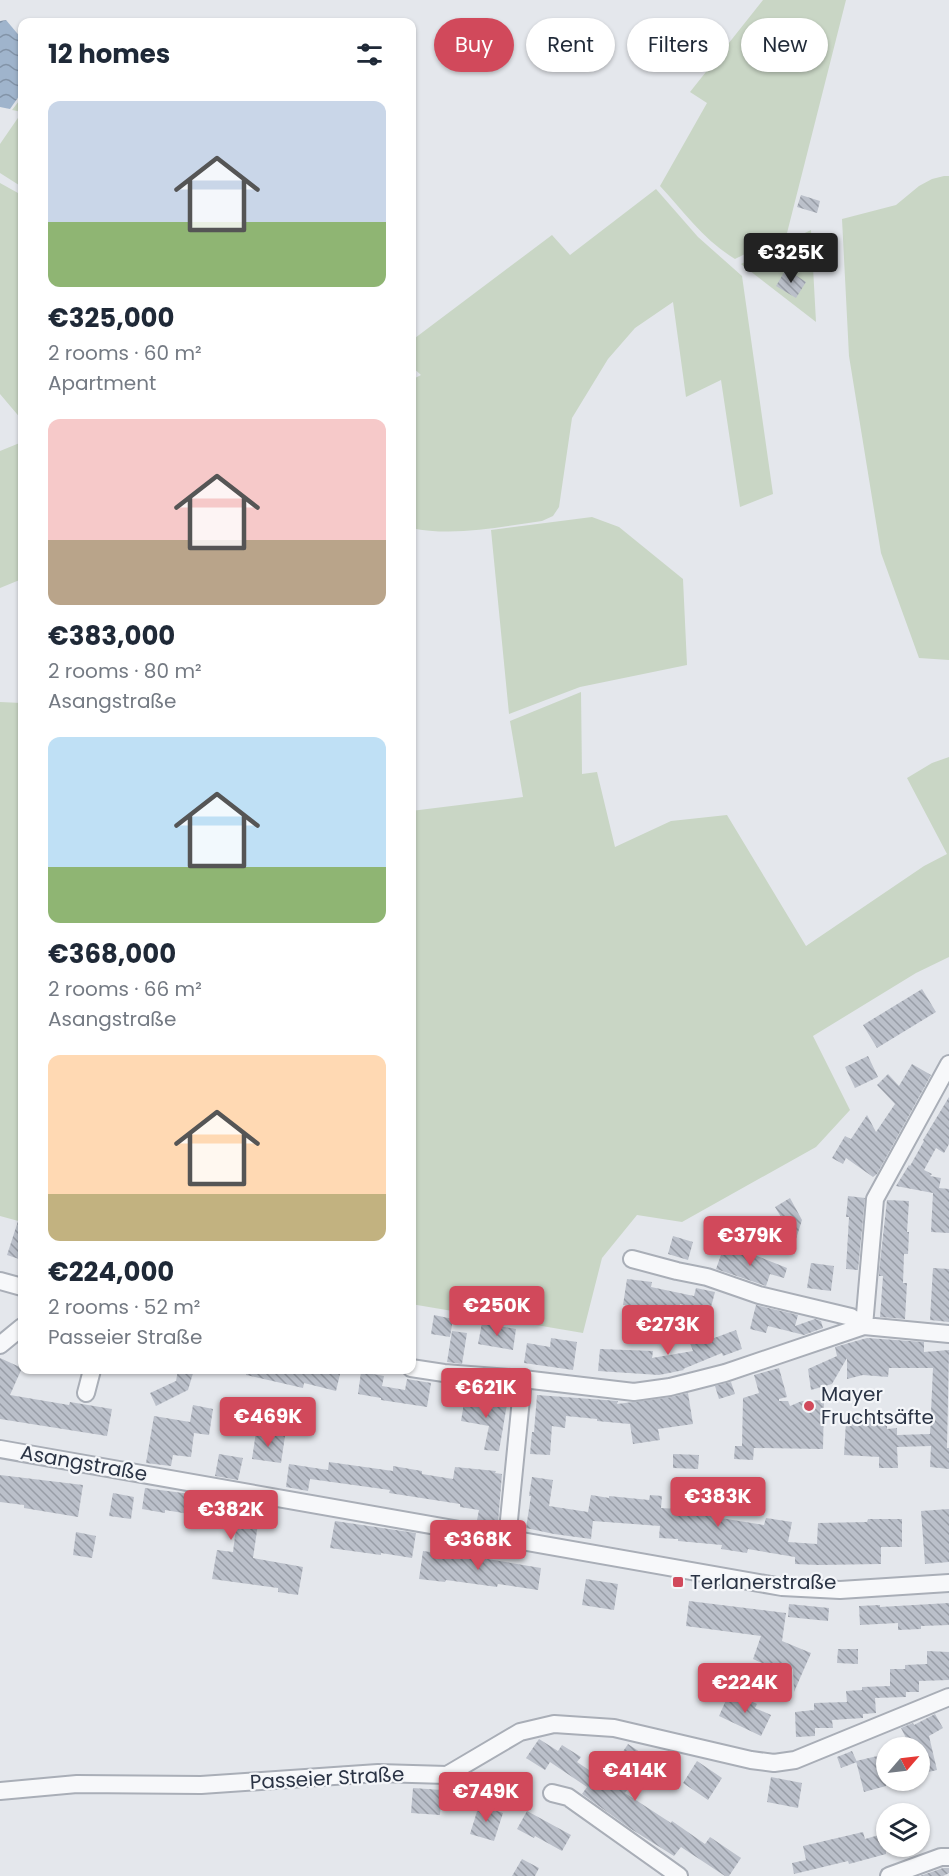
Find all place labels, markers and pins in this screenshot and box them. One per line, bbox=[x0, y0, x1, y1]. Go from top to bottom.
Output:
pin: €325K bbox=[749, 233, 833, 284]
pin: €379K bbox=[708, 1216, 792, 1267]
pin: €250K bbox=[455, 1286, 539, 1337]
pin: €273K bbox=[626, 1305, 710, 1356]
pin: €621K bbox=[444, 1368, 528, 1419]
place label: Mayer Fruchtsäfte bbox=[821, 1380, 934, 1431]
pin: €469K bbox=[226, 1397, 310, 1448]
marker: Mayer Fruchtsäfte bbox=[802, 1399, 816, 1413]
pin: €383K bbox=[676, 1477, 760, 1528]
pin: €382K bbox=[189, 1490, 273, 1541]
pin: €368K bbox=[436, 1520, 520, 1571]
place label: Terlanerstraße bbox=[690, 1568, 837, 1596]
marker: Terlanerstraße bbox=[671, 1575, 685, 1589]
pin: €224K bbox=[703, 1663, 787, 1714]
pin: €414K bbox=[593, 1751, 677, 1802]
pin: €749K bbox=[444, 1772, 528, 1823]

